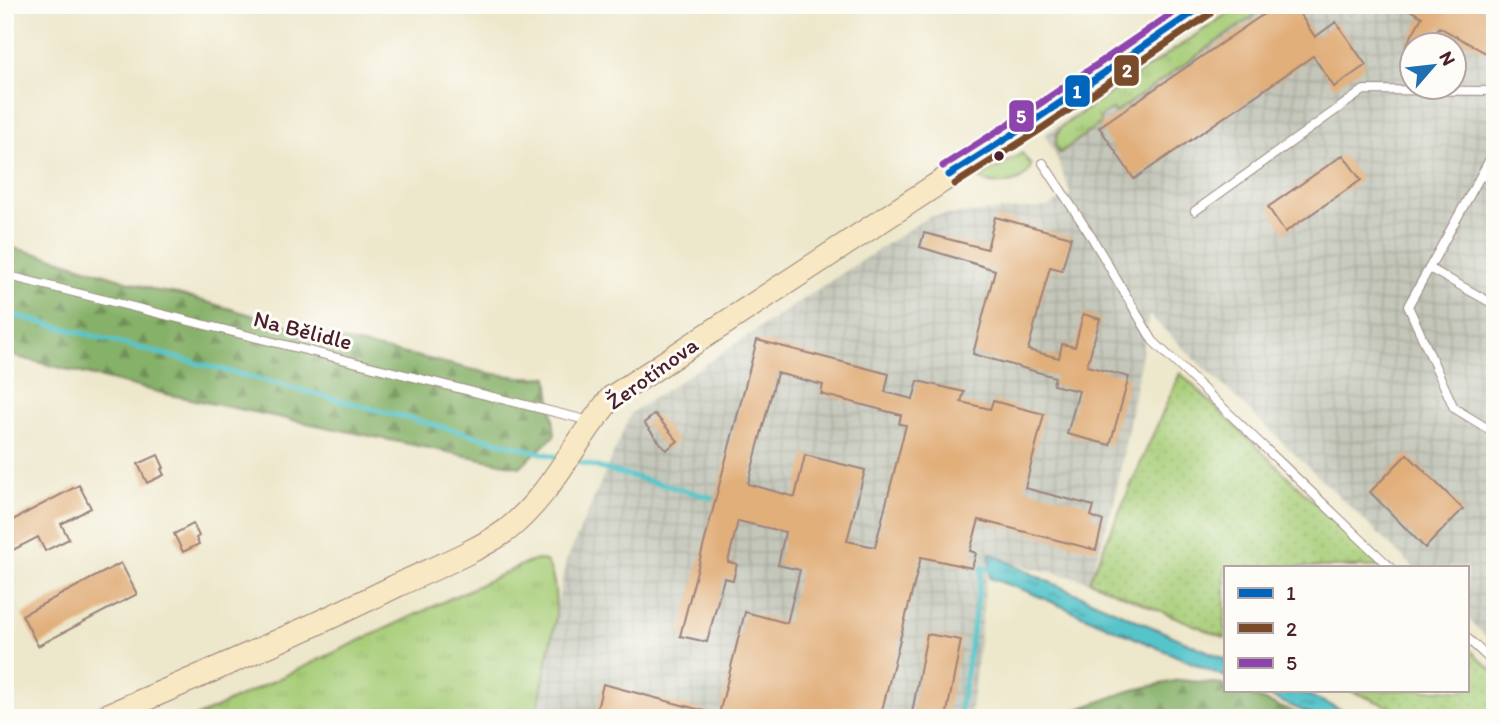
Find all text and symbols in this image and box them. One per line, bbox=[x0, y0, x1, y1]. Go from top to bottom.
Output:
north arrow bbox=[1398, 32, 1468, 102]
text: N bbox=[1434, 47, 1461, 69]
line badge: 2 bbox=[1113, 54, 1140, 87]
text: 2 bbox=[1122, 59, 1132, 82]
line badge: 1 bbox=[1064, 74, 1091, 108]
text: 1 bbox=[1073, 80, 1082, 103]
line badge: 5 bbox=[1008, 99, 1035, 133]
text: 5 bbox=[1016, 105, 1026, 128]
unlabelled marker bbox=[992, 149, 1006, 163]
street label: Na Bělidle bbox=[251, 304, 355, 356]
street label: Žerotínova bbox=[601, 330, 703, 416]
legend bbox=[1224, 566, 1468, 692]
text: 1 bbox=[1286, 580, 1296, 605]
text: 2 bbox=[1286, 616, 1297, 641]
text: 5 bbox=[1286, 650, 1297, 675]

